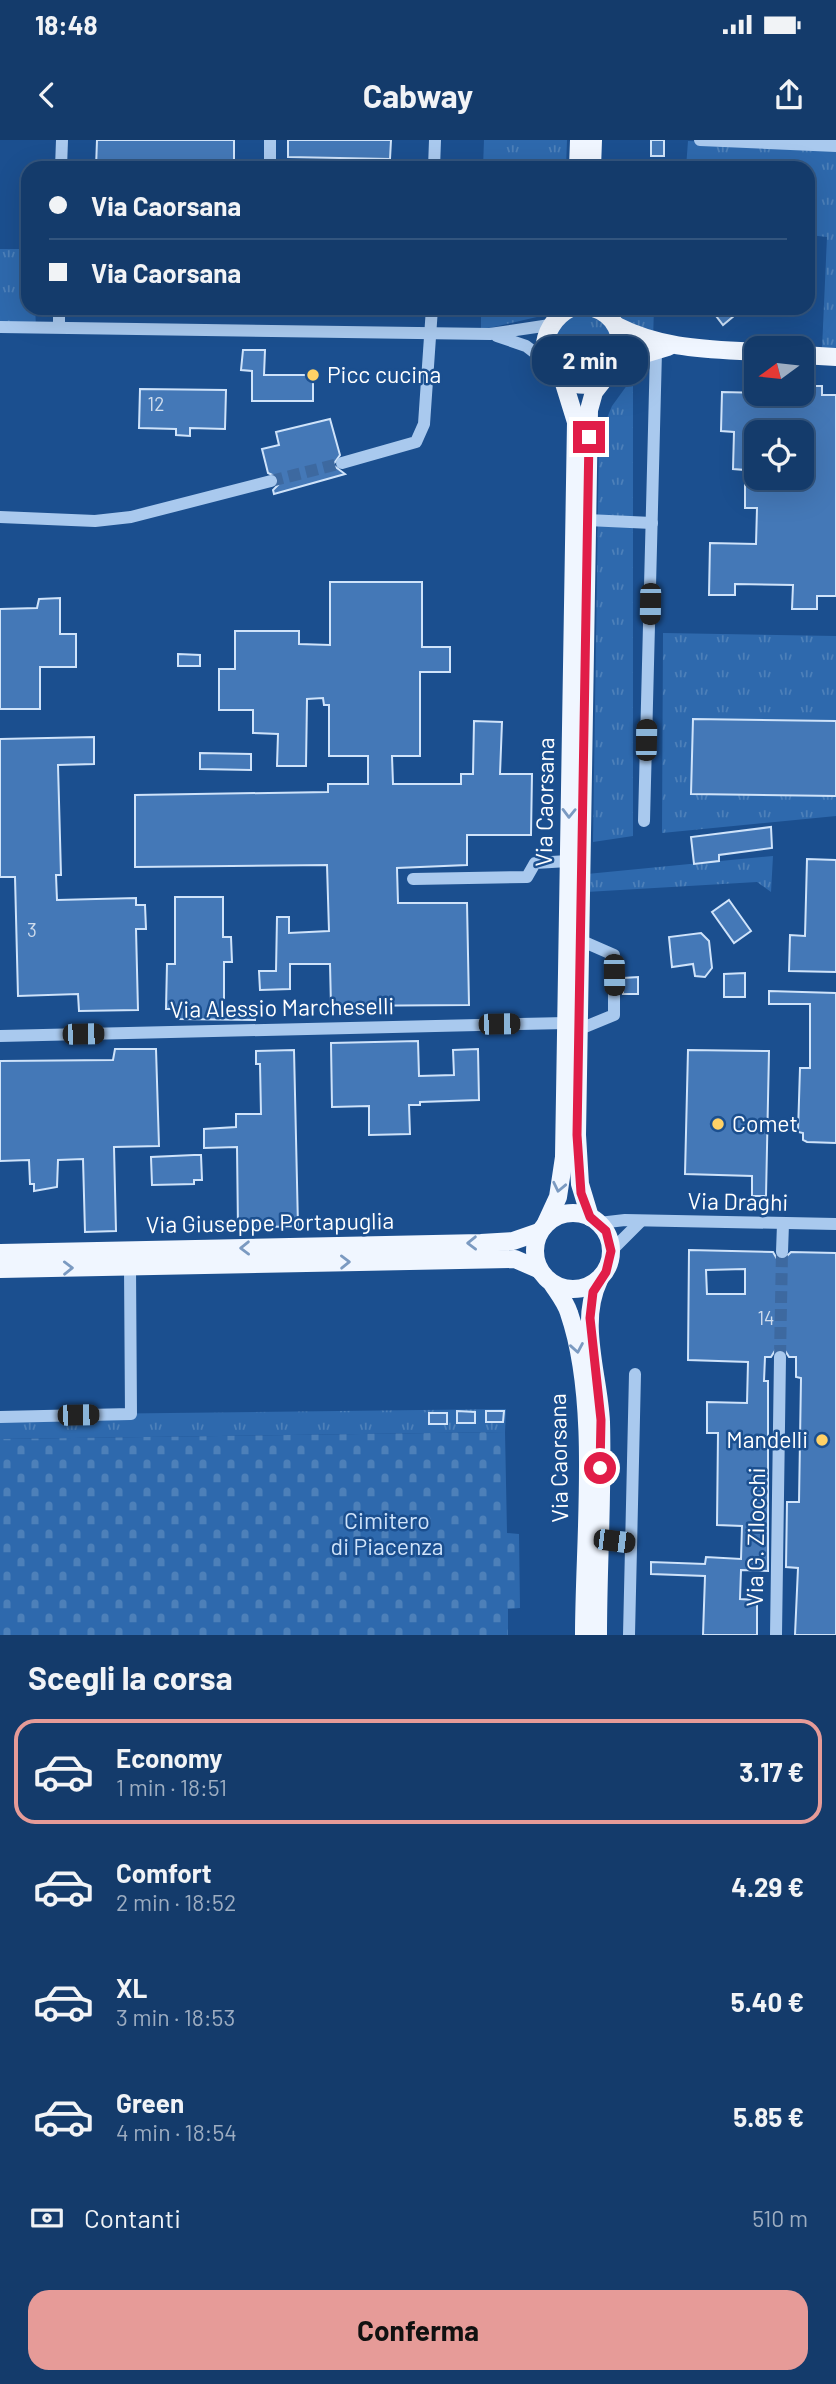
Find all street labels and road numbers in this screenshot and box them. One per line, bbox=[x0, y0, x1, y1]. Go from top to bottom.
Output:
street label: Via Caorsana bbox=[529, 737, 559, 867]
street label: Via Alessio Marcheselli bbox=[170, 991, 394, 1023]
street label: Via Draghi bbox=[687, 1186, 789, 1216]
street label: Via Giuseppe Portapuglia bbox=[146, 1206, 394, 1238]
street label: Via Caorsana bbox=[543, 1393, 573, 1523]
street label: Via G. Zilocchi bbox=[740, 1467, 770, 1607]

